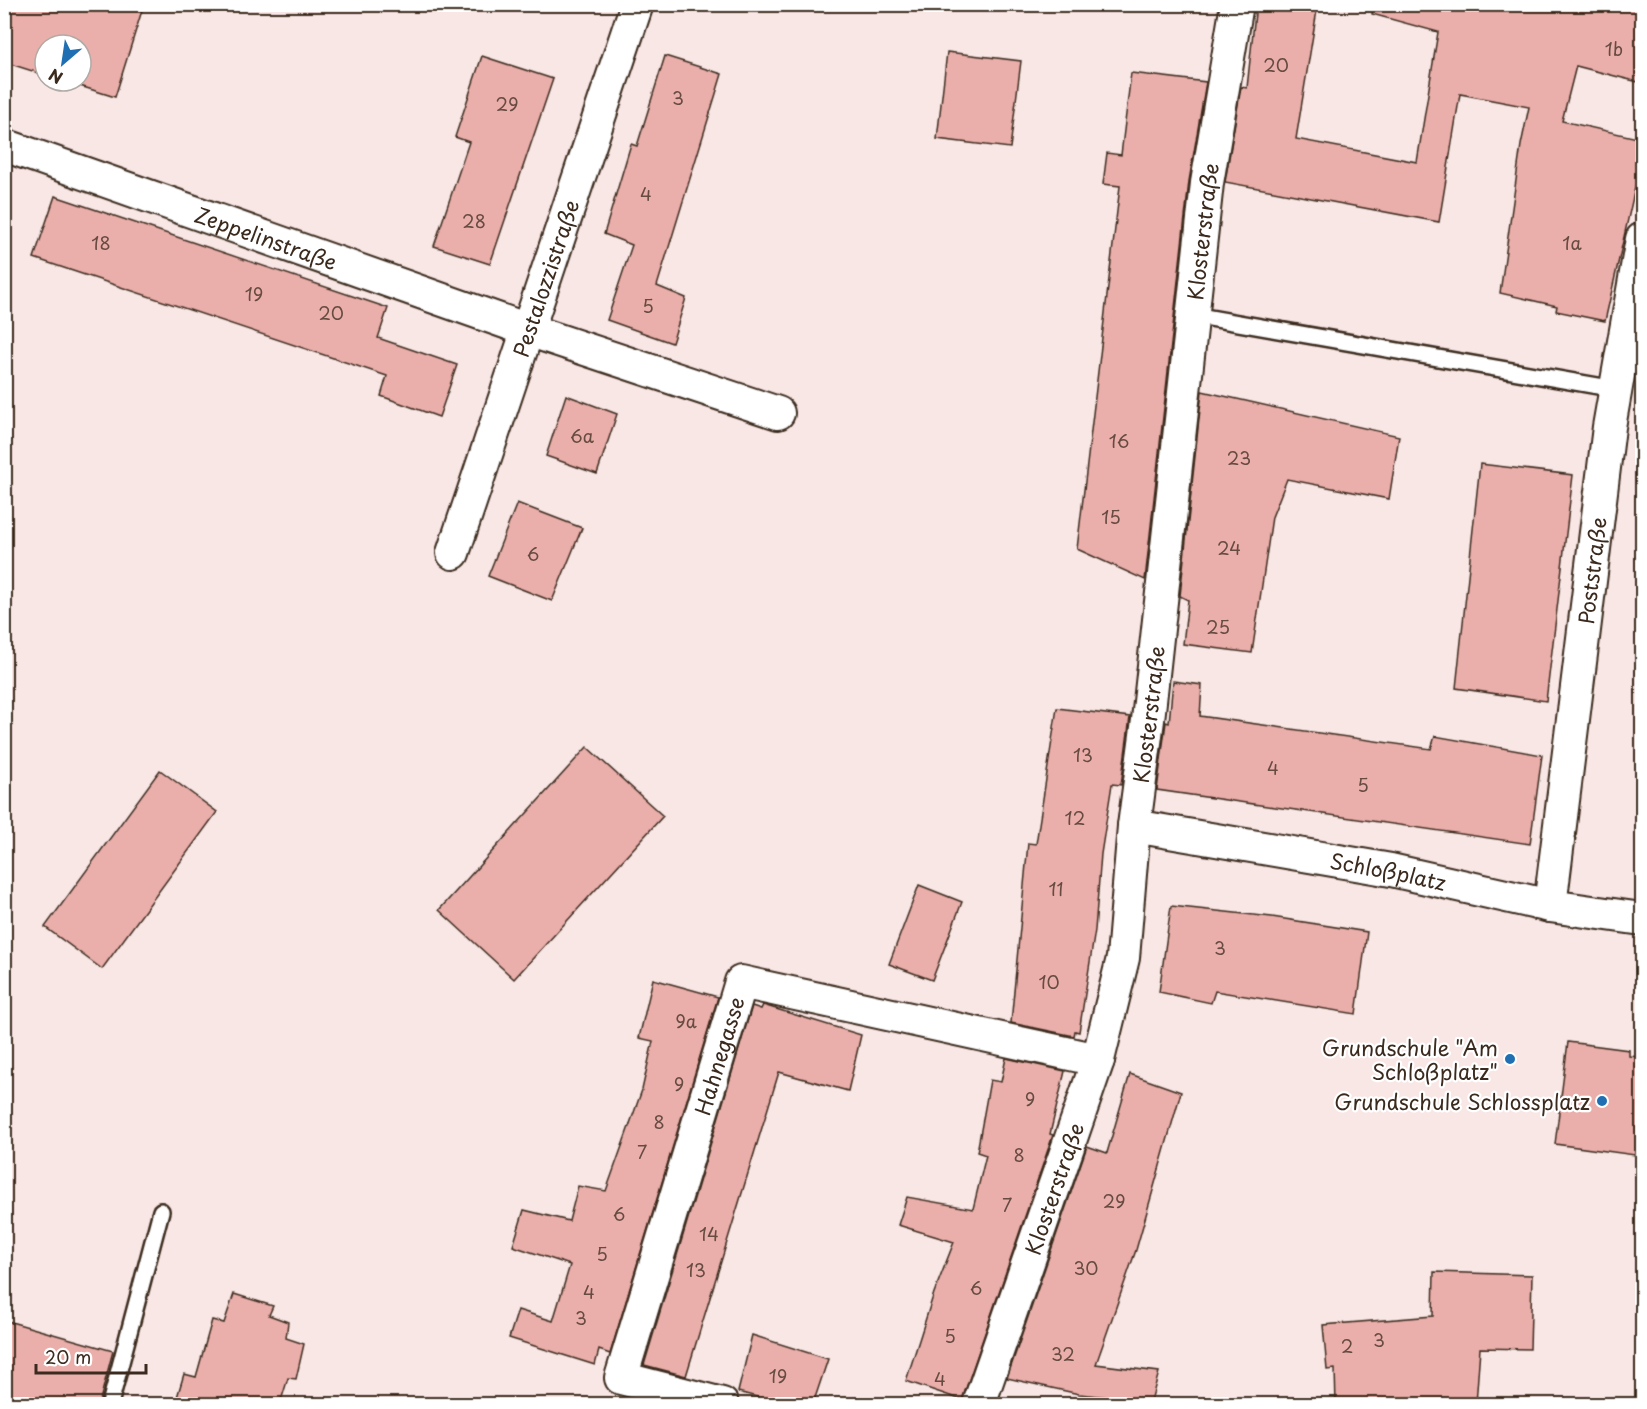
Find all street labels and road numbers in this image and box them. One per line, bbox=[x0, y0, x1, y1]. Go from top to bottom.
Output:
street label: Klosterstraße bbox=[1178, 160, 1226, 302]
street label: Pestalozzistraße bbox=[504, 195, 586, 361]
street label: Zeppelinstraße bbox=[191, 198, 342, 277]
street label: Poststraße bbox=[1569, 515, 1614, 626]
street label: Klosterstraße bbox=[1124, 644, 1172, 785]
street label: Schloßplatz bbox=[1328, 844, 1449, 898]
street label: Hahnegasse bbox=[686, 993, 752, 1119]
street label: Klosterstraße bbox=[1016, 1118, 1091, 1259]

